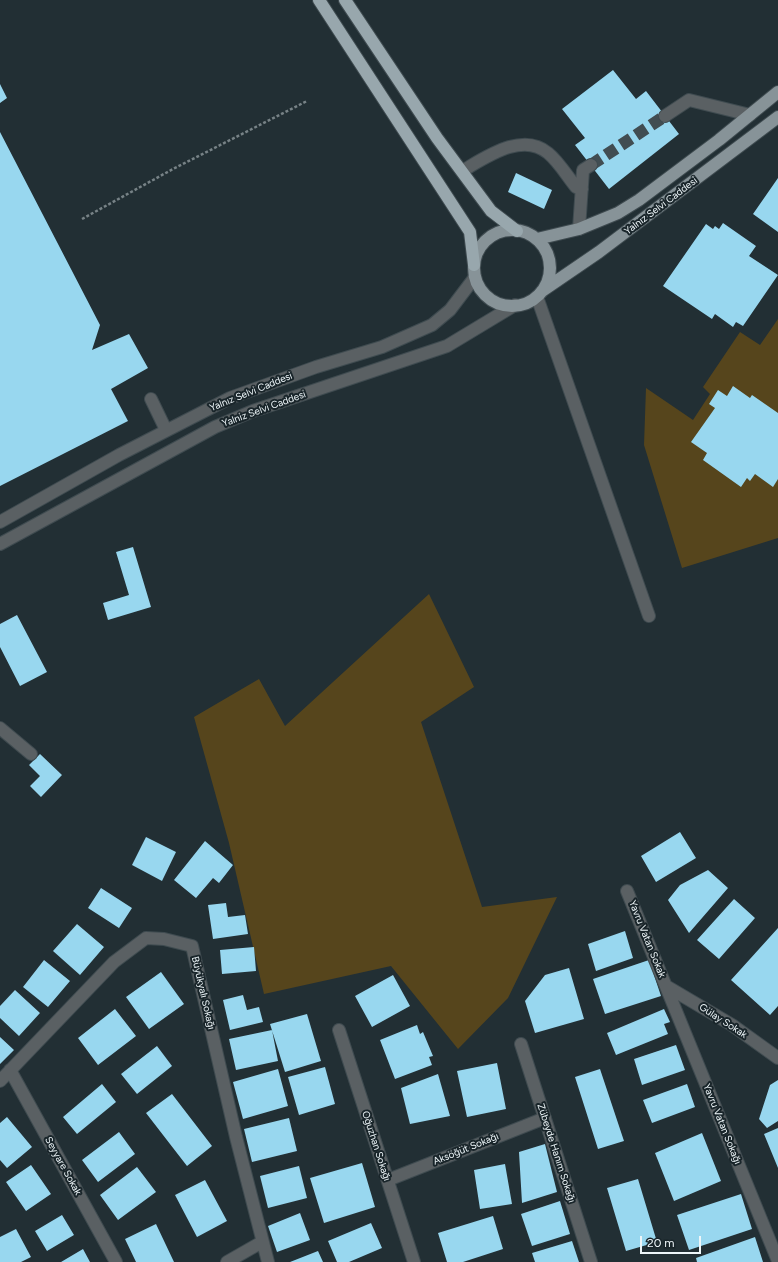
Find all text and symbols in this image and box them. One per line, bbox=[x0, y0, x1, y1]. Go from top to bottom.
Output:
street label: Yalnız Selvi Caddesi bbox=[622, 175, 700, 237]
street label: Yalnız Selvi Caddesi bbox=[208, 370, 294, 414]
street label: Yalniz Selvi Caddesi bbox=[220, 388, 308, 430]
street label: Yavru Vatan Sokak bbox=[626, 899, 668, 979]
street label: Büyükyalı Sokağı bbox=[189, 955, 217, 1031]
street label: Gülay Sokak bbox=[697, 1001, 749, 1041]
street label: Yavru Vatan Sokağı bbox=[700, 1082, 744, 1166]
street label: Zübeyde Hanım Sokağı bbox=[534, 1102, 578, 1204]
street label: Oğuzhan Sokağı bbox=[359, 1110, 393, 1182]
street label: Aksöğüt Sokağı bbox=[431, 1130, 501, 1168]
street label: Seyyare Sokak bbox=[42, 1135, 84, 1197]
scale bar bbox=[642, 1228, 703, 1254]
text: 20 m bbox=[647, 1236, 675, 1250]

